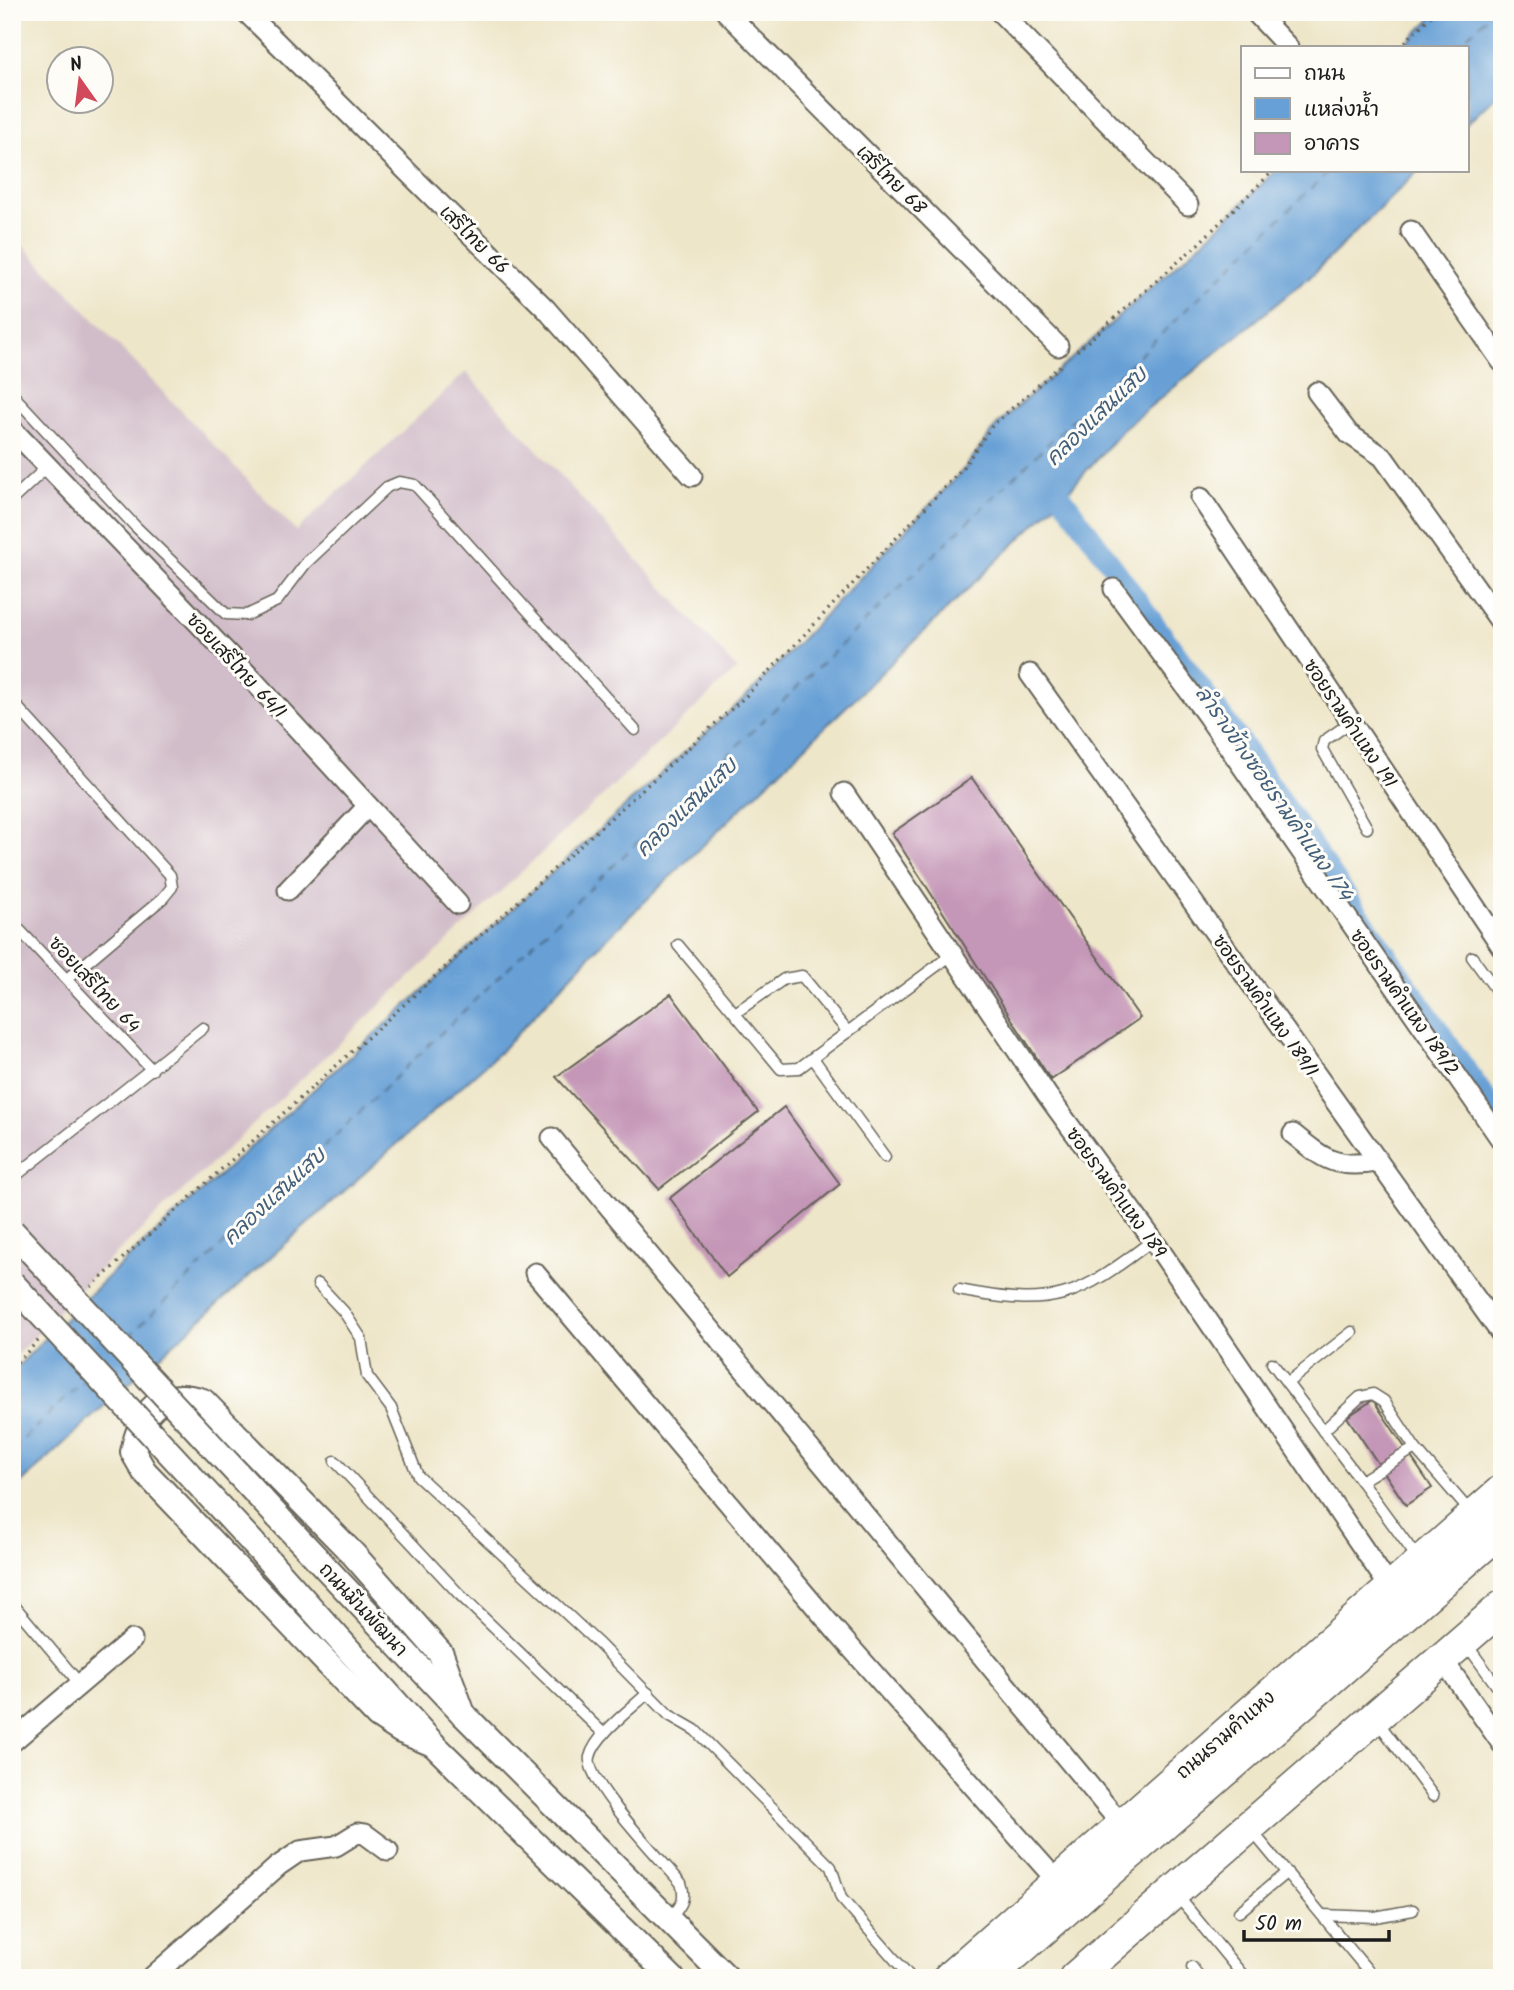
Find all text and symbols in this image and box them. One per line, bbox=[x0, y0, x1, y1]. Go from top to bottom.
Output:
north arrow bbox=[46, 46, 116, 116]
legend bbox=[1241, 46, 1468, 172]
text: N bbox=[67, 49, 86, 81]
text: ถนน bbox=[1304, 58, 1345, 91]
text: แหล่งน้ำ bbox=[1304, 90, 1379, 127]
text: อาคาร bbox=[1304, 128, 1360, 161]
street label: เสรีไทย 68 bbox=[848, 138, 933, 223]
street label: เสรีไทย 66 bbox=[432, 199, 515, 282]
water label: คลองแสนแสบ bbox=[1039, 359, 1157, 474]
street label: ซอยเสรีไทย 64/1 bbox=[178, 606, 293, 726]
street label: ซอยรามคำแหง 191 bbox=[1295, 653, 1404, 795]
water label: ลำรางข้างซอยรามคำแหง 174 bbox=[1186, 680, 1361, 910]
water label: คลองแสนแสบ bbox=[629, 750, 747, 865]
street label: ซอยรามคำแหง 189/2 bbox=[1341, 923, 1465, 1083]
street label: ซอยรามคำแหง 189/1 bbox=[1204, 928, 1325, 1084]
street label: ซอยเสรีไทย 64 bbox=[40, 930, 147, 1041]
street label: ซอยรามคำแหง 189 bbox=[1057, 1121, 1173, 1265]
water label: คลองแสนแสบ bbox=[216, 1139, 335, 1254]
street label: ถนนมีนพัฒนา bbox=[311, 1556, 414, 1664]
street label: ถนนรามคำแหง bbox=[1170, 1684, 1283, 1787]
scale bar bbox=[1244, 1899, 1390, 1943]
text: 50 m bbox=[1255, 1908, 1302, 1941]

